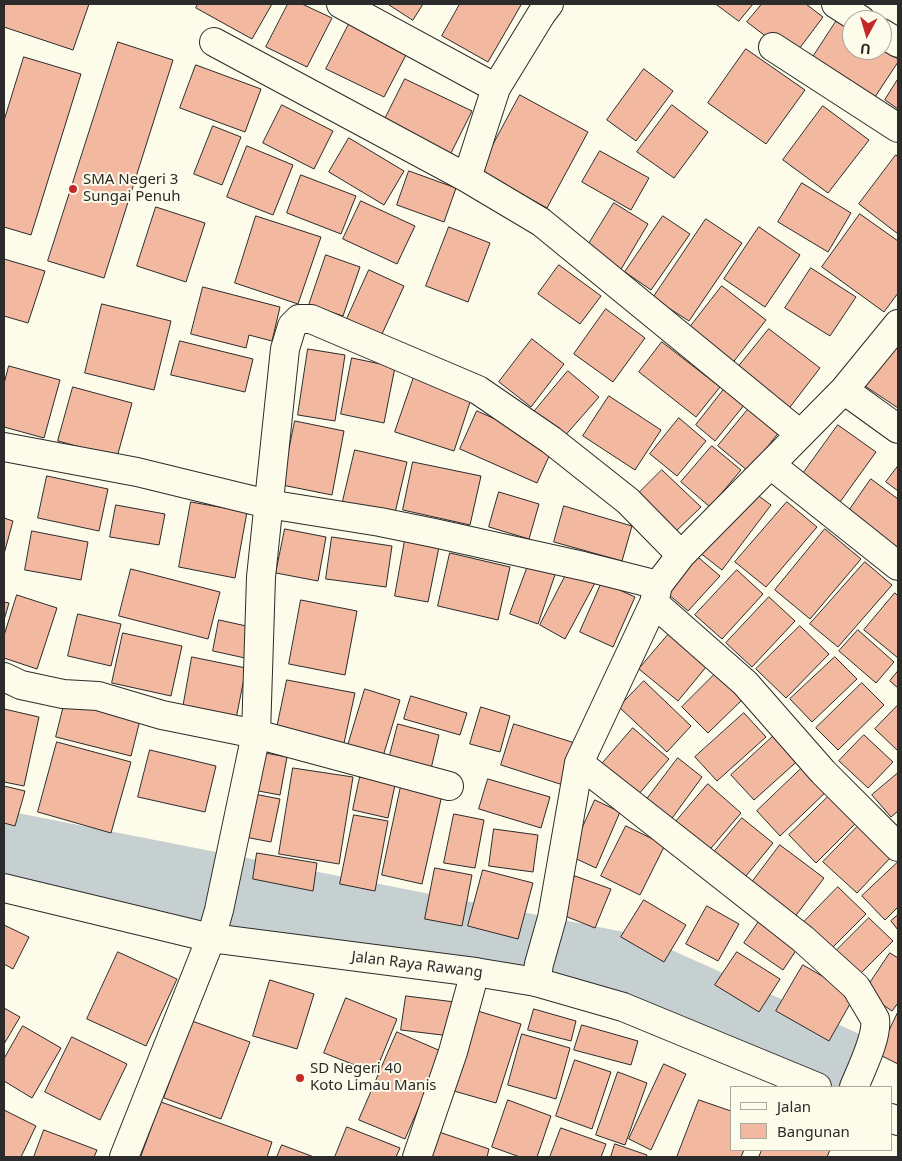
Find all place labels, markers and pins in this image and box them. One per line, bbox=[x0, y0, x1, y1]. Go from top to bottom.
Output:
place label: SMA Negeri 3 Sungai Penuh bbox=[83, 171, 181, 206]
marker: SMA Negeri 3 Sungai Penuh bbox=[67, 183, 79, 195]
place label: SD Negeri 40 Koto Limau Manis bbox=[310, 1060, 436, 1095]
marker: SD Negeri 40 Koto Limau Manis bbox=[294, 1072, 306, 1084]

